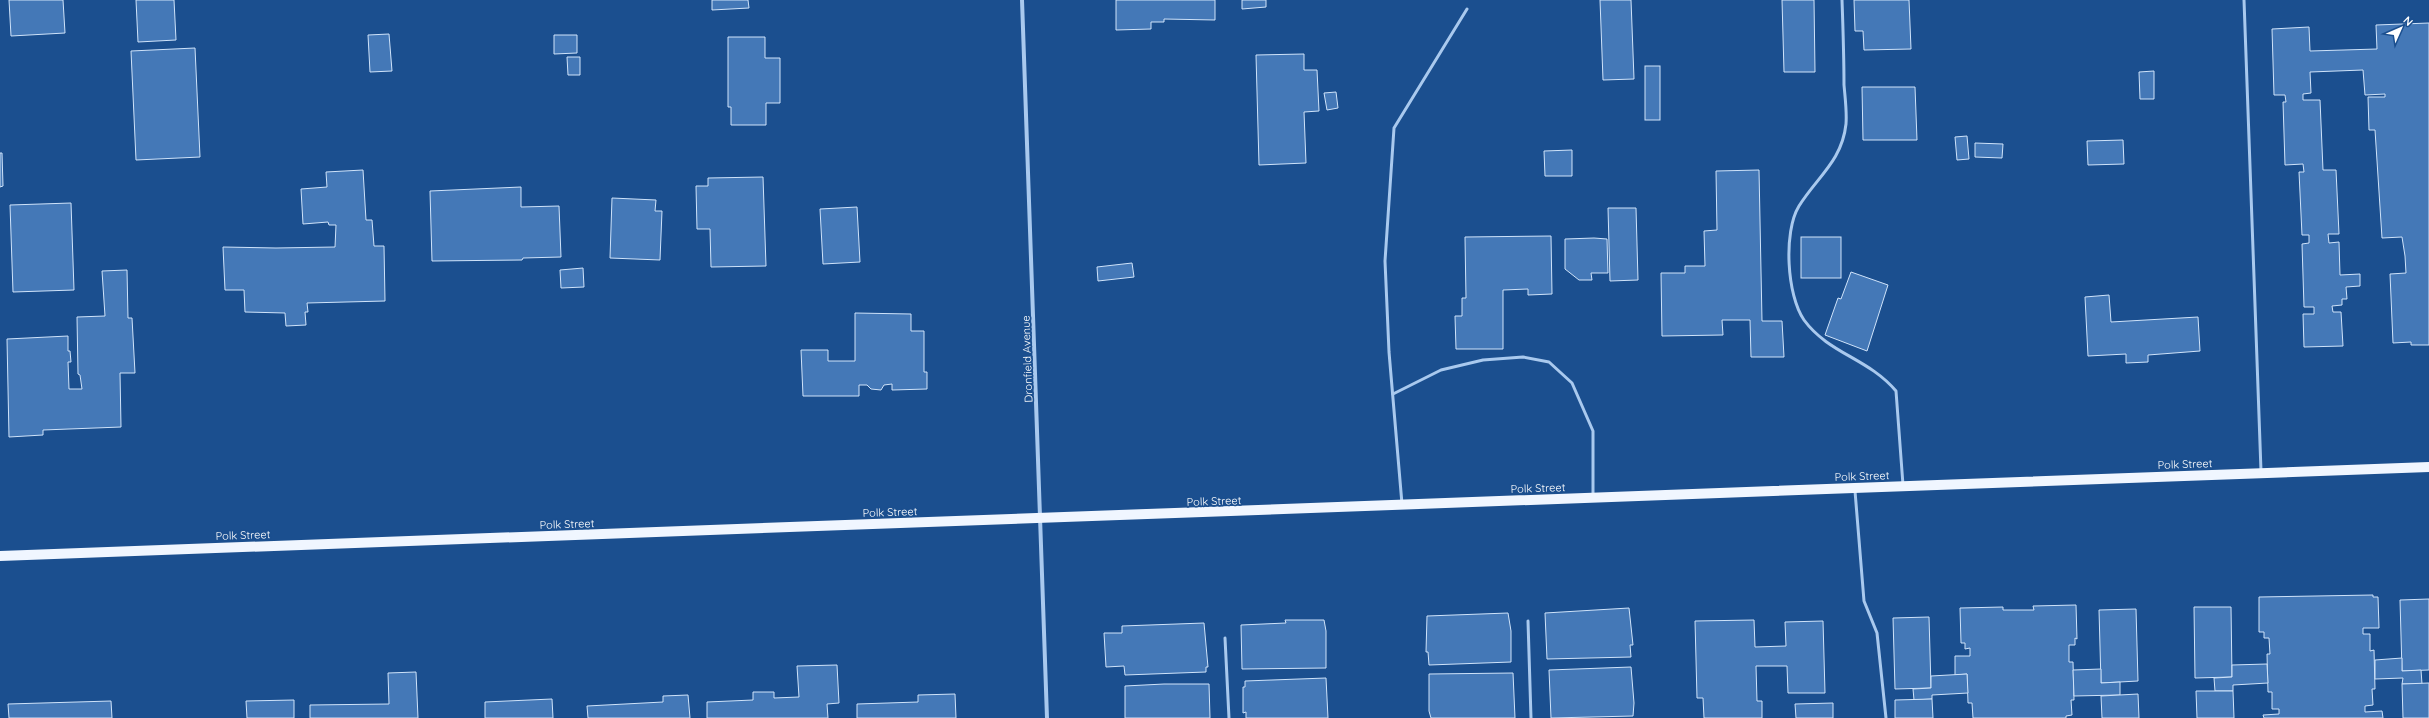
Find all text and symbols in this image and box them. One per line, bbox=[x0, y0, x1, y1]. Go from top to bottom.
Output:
north arrow bbox=[2381, 8, 2421, 48]
text: N bbox=[2400, 13, 2416, 29]
street label: Dronfield Avenue bbox=[1018, 315, 1036, 403]
street label: Polk Street bbox=[2157, 456, 2213, 472]
street label: Polk Street bbox=[1834, 468, 1890, 484]
street label: Polk Street bbox=[1510, 480, 1566, 496]
street label: Polk Street bbox=[1186, 493, 1242, 509]
street label: Polk Street bbox=[862, 504, 918, 520]
street label: Polk Street bbox=[539, 516, 595, 532]
street label: Polk Street bbox=[215, 527, 271, 543]

